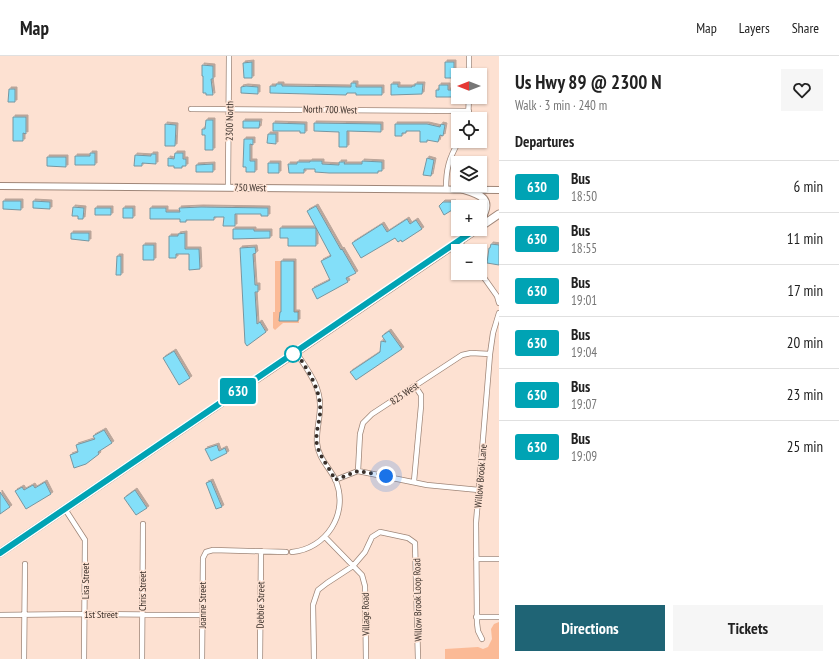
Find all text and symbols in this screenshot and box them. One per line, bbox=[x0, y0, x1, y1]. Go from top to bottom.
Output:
text: Map bbox=[20, 16, 49, 40]
text: Map bbox=[696, 19, 717, 37]
text: Layers bbox=[739, 19, 770, 37]
text: Share bbox=[792, 19, 819, 37]
north arrow bbox=[451, 68, 487, 104]
map controls bbox=[451, 68, 487, 280]
button: heart bbox=[781, 69, 823, 111]
text: Us Hwy 89 @ 2300 N bbox=[515, 70, 662, 94]
text: Walk · 3 min · 240 m bbox=[515, 97, 607, 114]
street label: 2300 North bbox=[223, 101, 236, 141]
street label: North 700 West bbox=[303, 103, 357, 116]
button: locate bbox=[451, 112, 487, 148]
text: Departures bbox=[515, 132, 574, 151]
button: layers bbox=[451, 156, 487, 192]
text: Bus bbox=[571, 169, 590, 188]
text: 6 min bbox=[793, 177, 823, 196]
text: 630 bbox=[527, 178, 547, 196]
street label: 750 West bbox=[234, 181, 266, 194]
text: 18:50 bbox=[571, 188, 597, 205]
button: + bbox=[451, 200, 487, 236]
text: Bus bbox=[571, 221, 590, 240]
text: 11 min bbox=[787, 229, 823, 248]
text: 630 bbox=[527, 230, 547, 248]
text: 18:55 bbox=[571, 240, 597, 257]
button: − bbox=[451, 244, 487, 280]
text: Bus bbox=[571, 273, 590, 292]
text: 17 min bbox=[787, 281, 823, 300]
text: 630 bbox=[527, 282, 547, 300]
text: 19:01 bbox=[571, 292, 597, 309]
text: Bus bbox=[571, 325, 590, 344]
text: 20 min bbox=[787, 333, 823, 352]
text: 630 bbox=[527, 334, 547, 352]
text: 19:04 bbox=[571, 344, 597, 361]
unlabelled marker bbox=[284, 345, 302, 363]
text: Bus bbox=[571, 377, 590, 396]
line badge: 630 bbox=[215, 378, 261, 404]
street label: 825 West bbox=[387, 379, 421, 408]
text: 630 bbox=[228, 382, 248, 400]
text: 23 min bbox=[787, 385, 823, 404]
text: 630 bbox=[527, 386, 547, 404]
text: 19:07 bbox=[571, 396, 597, 413]
text: Bus bbox=[571, 429, 590, 448]
text: 25 min bbox=[787, 437, 823, 456]
text: 630 bbox=[527, 438, 547, 456]
street label: Willow Brook Lane bbox=[471, 444, 490, 508]
text: 19:09 bbox=[571, 448, 597, 465]
your location bbox=[376, 466, 396, 486]
street label: Willow Brook Loop Road bbox=[410, 558, 425, 642]
street label: Lisa Street bbox=[79, 562, 92, 599]
street label: Chris Street bbox=[136, 571, 149, 611]
street label: Debbie Street bbox=[254, 581, 267, 629]
street label: Joanne Street bbox=[196, 582, 209, 629]
street label: Village Road bbox=[359, 592, 372, 637]
button: Directions bbox=[515, 605, 665, 651]
button: Tickets bbox=[673, 605, 823, 651]
street label: 1st Street bbox=[84, 608, 118, 621]

